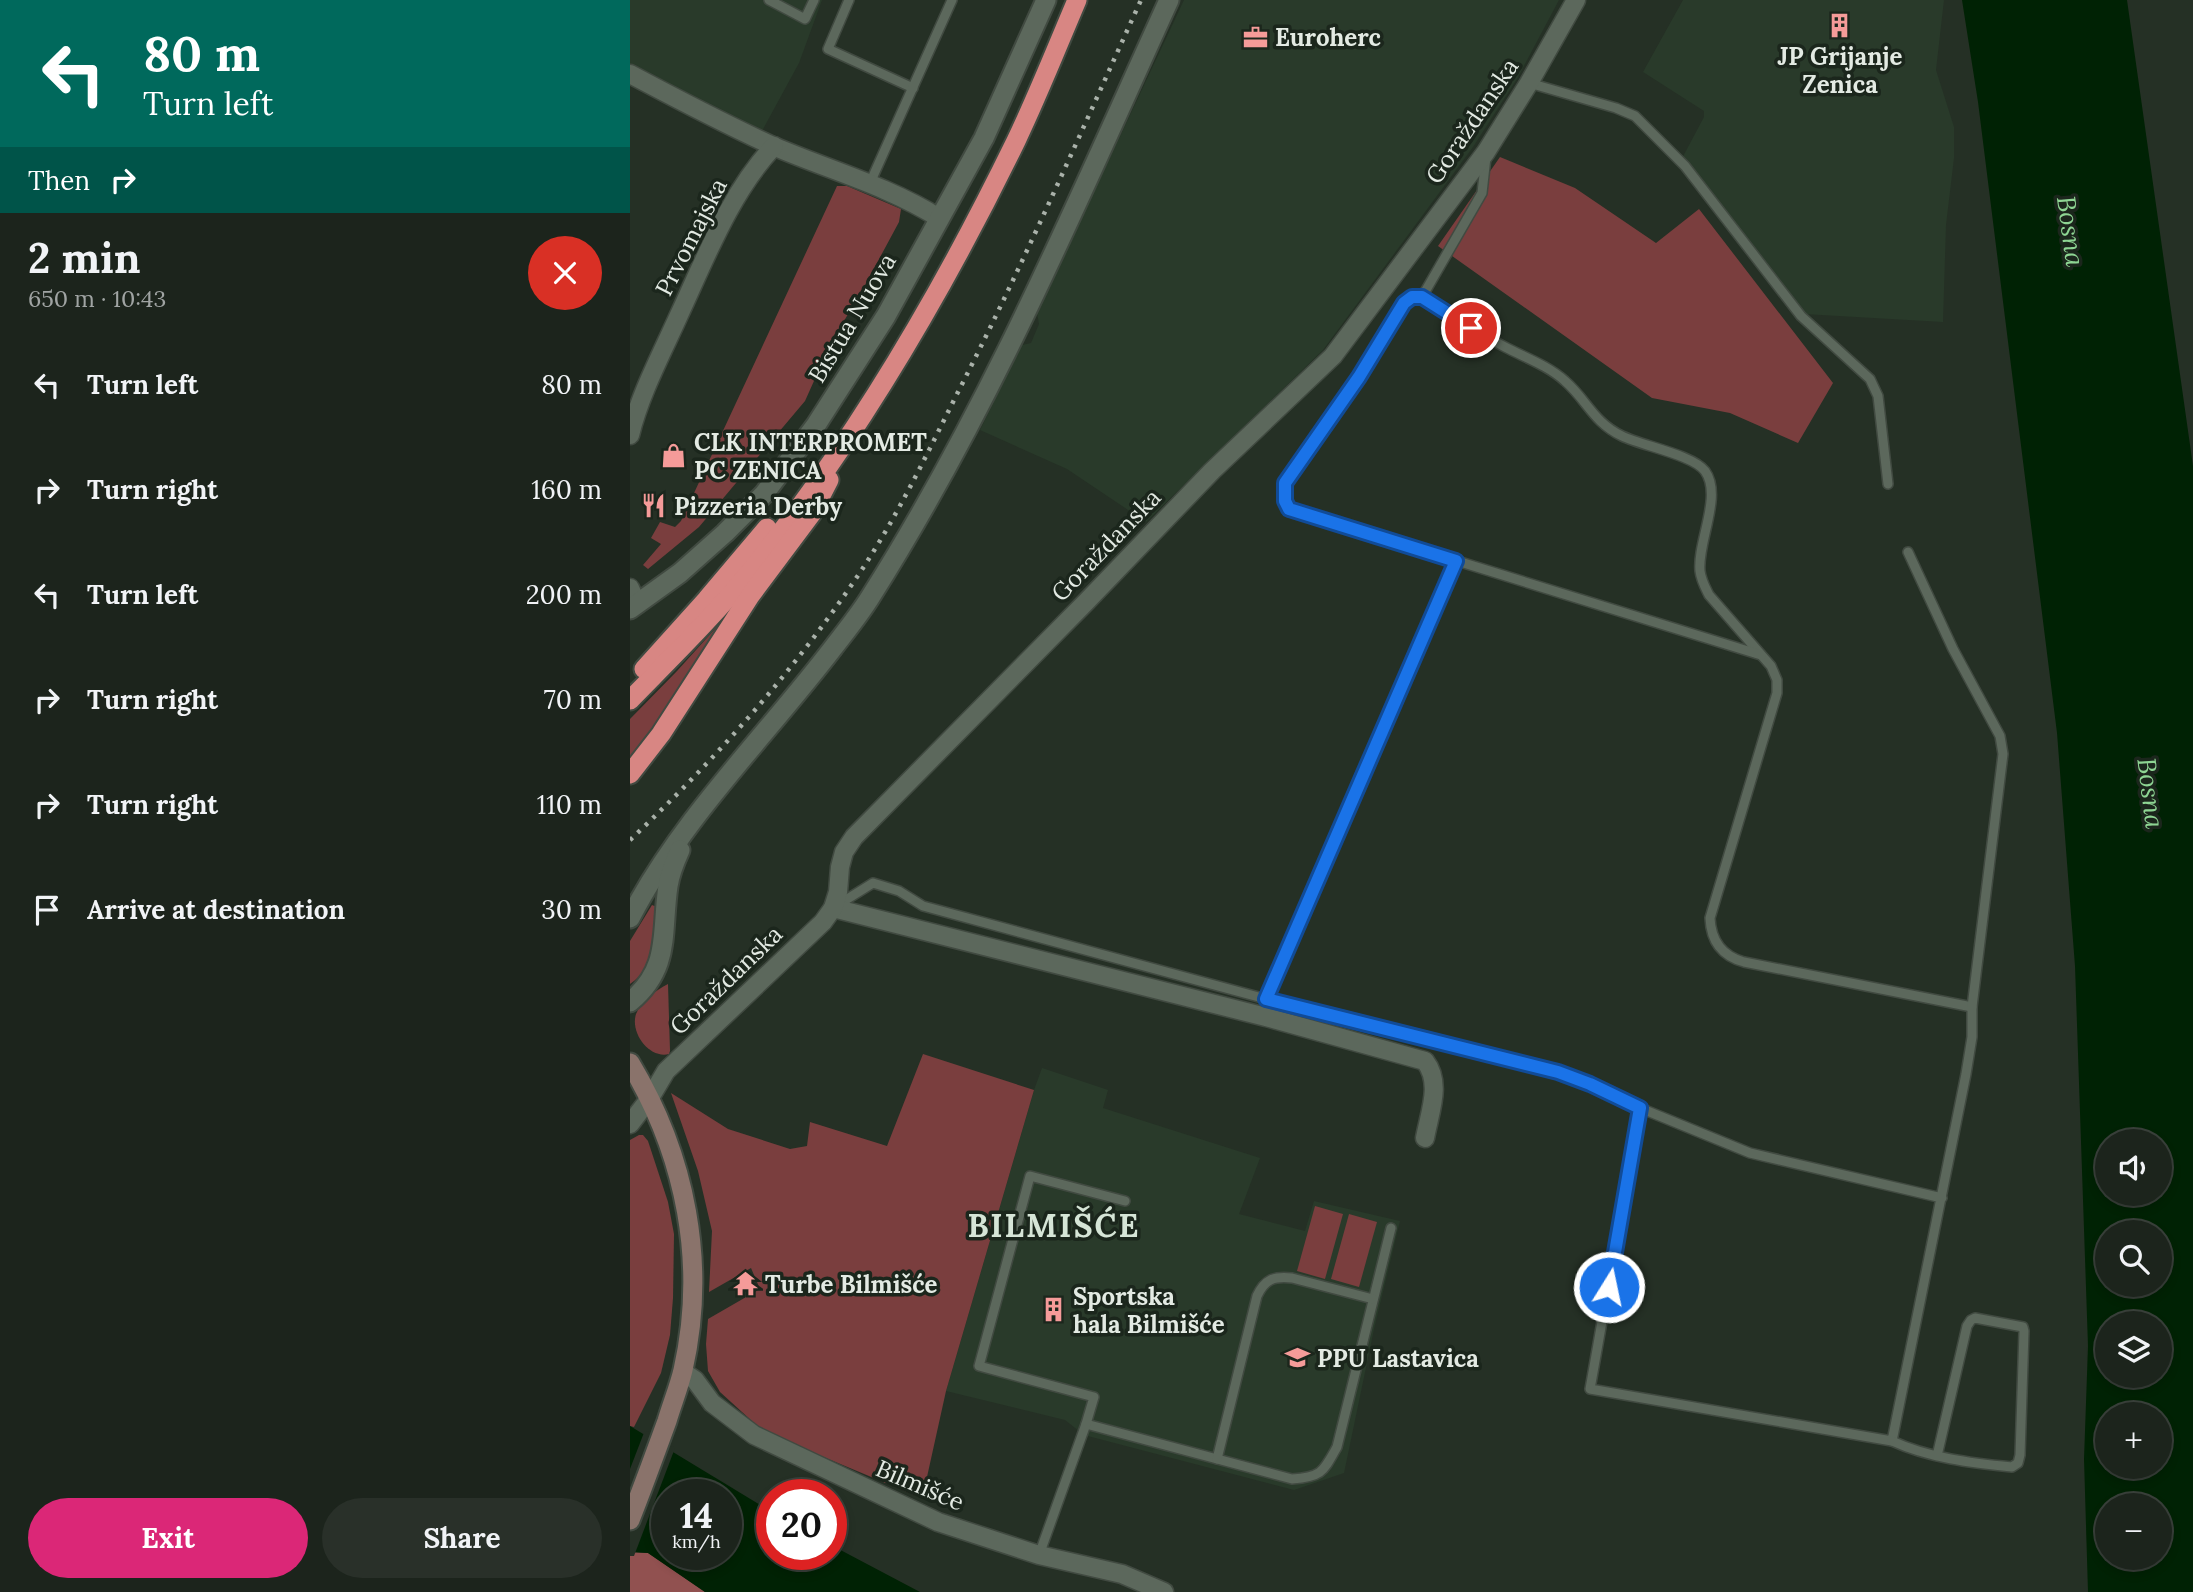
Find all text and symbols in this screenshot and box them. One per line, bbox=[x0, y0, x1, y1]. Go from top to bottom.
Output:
building icon: JP Grijanje Zenica bbox=[1826, 11, 1854, 39]
text: 80 m bbox=[143, 22, 260, 84]
place label: Euroherc bbox=[1275, 22, 1382, 53]
office icon: Euroherc bbox=[1241, 23, 1269, 51]
icon: left bbox=[28, 28, 119, 119]
place label: JP Grijanje Zenica bbox=[1778, 41, 1903, 100]
street label: Goraždanska bbox=[1419, 52, 1525, 190]
text: Turn left bbox=[143, 83, 273, 124]
icon: right bbox=[104, 161, 142, 199]
text: Then bbox=[28, 164, 90, 197]
street label: Prvomajska bbox=[648, 173, 734, 301]
water label: Bosna bbox=[2050, 194, 2092, 269]
text: 2 min bbox=[28, 231, 141, 285]
button: close bbox=[528, 236, 602, 310]
street label: Bistua Nuova bbox=[801, 248, 903, 388]
text: 650 m · 10:43 bbox=[28, 284, 166, 313]
pin bbox=[1441, 298, 1501, 358]
icon: arrive bbox=[1452, 309, 1490, 347]
icon: left bbox=[28, 366, 66, 404]
text: Turn left bbox=[87, 368, 198, 401]
text: 80 m bbox=[541, 368, 602, 401]
place label: CLK INTERPROMET PC ZENICA bbox=[694, 427, 927, 486]
shop icon: CLK INTERPROMET PC ZENICA bbox=[660, 442, 688, 470]
icon: right bbox=[28, 471, 66, 509]
text: Turn right bbox=[87, 473, 218, 506]
text: 160 m bbox=[531, 473, 602, 506]
street label: Goraždanska bbox=[1045, 482, 1167, 608]
place label: Pizzeria Derby bbox=[674, 491, 843, 522]
restaurant icon: Pizzeria Derby bbox=[640, 492, 668, 520]
icon: left bbox=[28, 576, 66, 614]
text: Turn left bbox=[87, 578, 198, 611]
text: 200 m bbox=[526, 578, 602, 611]
icon: right bbox=[28, 681, 66, 719]
text: Turn right bbox=[87, 683, 218, 716]
text: 70 m bbox=[544, 683, 602, 716]
water label: Bosna bbox=[2130, 756, 2172, 831]
icon: right bbox=[28, 786, 66, 824]
text: Turn right bbox=[87, 788, 218, 821]
text: 110 m bbox=[537, 788, 602, 821]
icon: arrive bbox=[28, 891, 66, 929]
text: Arrive at destination bbox=[87, 893, 345, 926]
text: 30 m bbox=[541, 893, 602, 926]
street label: Goraždanska bbox=[663, 919, 789, 1041]
map controls bbox=[2095, 1129, 2172, 1570]
button: sound bbox=[2095, 1129, 2172, 1206]
district label: BILMIŠĆE bbox=[967, 1205, 1141, 1246]
button: search bbox=[2095, 1220, 2172, 1297]
position arrow bbox=[1572, 1250, 1646, 1324]
place label: Turbe Bilmišće bbox=[765, 1269, 938, 1300]
temple icon: Turbe Bilmišće bbox=[731, 1270, 759, 1298]
place label: Sportska hala Bilmišće bbox=[1073, 1281, 1225, 1340]
building icon: Sportska hala Bilmišće bbox=[1039, 1296, 1067, 1324]
button: layers bbox=[2095, 1311, 2172, 1388]
place label: PPU Lastavica bbox=[1317, 1343, 1479, 1374]
school or university icon: PPU Lastavica bbox=[1283, 1344, 1311, 1372]
button: + bbox=[2095, 1402, 2172, 1479]
street label: Bilmišće bbox=[871, 1453, 969, 1517]
speed limit sign: 20 bbox=[756, 1479, 847, 1570]
text: 14 bbox=[680, 1493, 713, 1538]
button: − bbox=[2095, 1493, 2172, 1570]
button: Exit bbox=[28, 1498, 308, 1578]
button: Share bbox=[322, 1498, 602, 1578]
text: km/h bbox=[672, 1530, 721, 1553]

